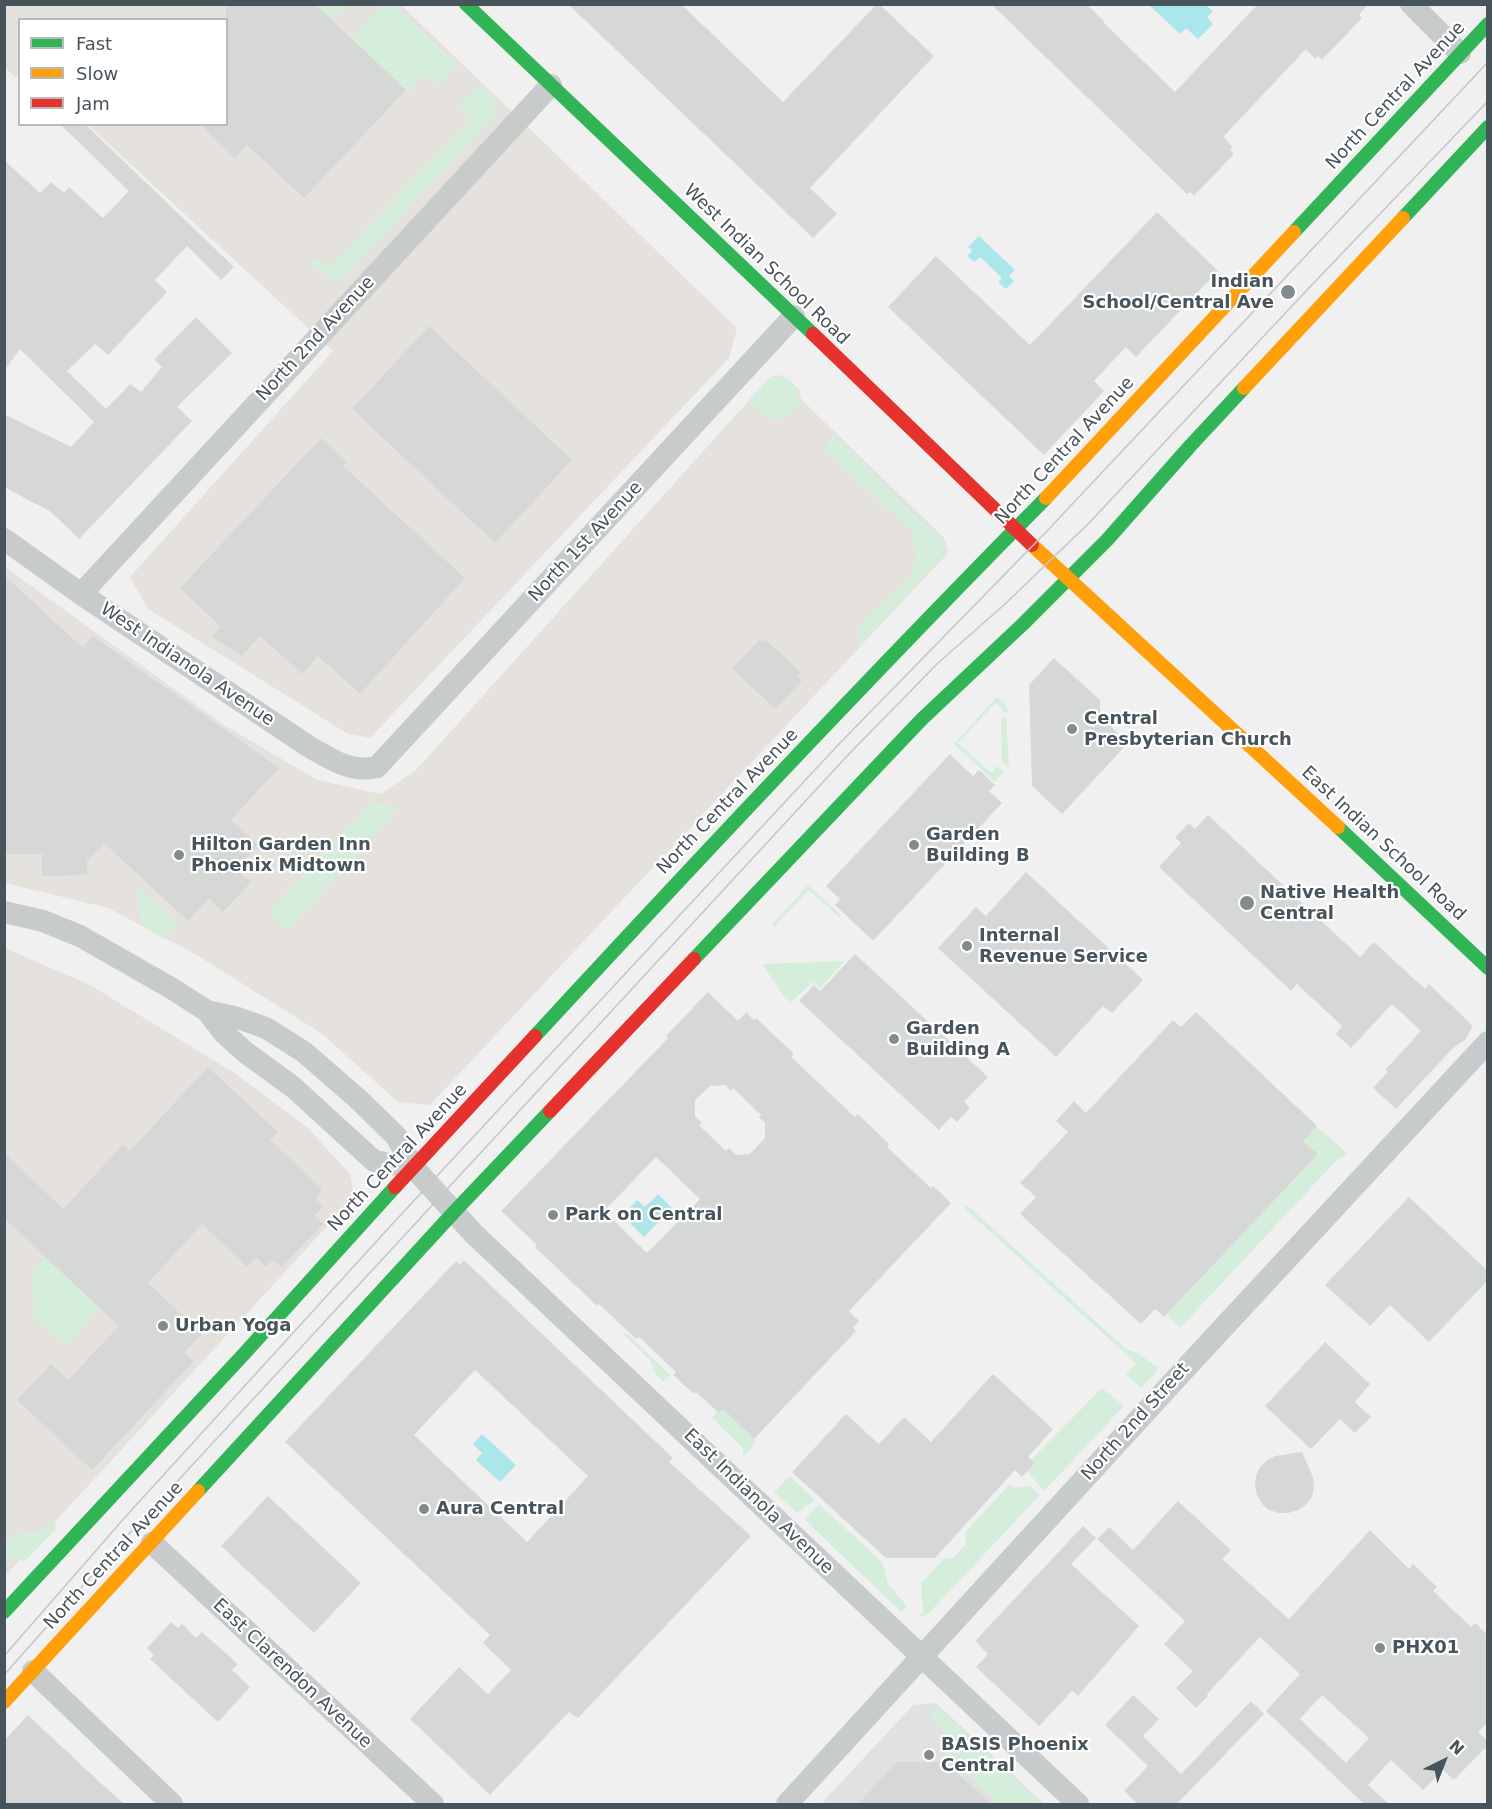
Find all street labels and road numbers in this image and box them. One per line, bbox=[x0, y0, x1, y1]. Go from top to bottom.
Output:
street label: North Central Avenue bbox=[1322, 18, 1470, 174]
street label: West Indian School Road bbox=[679, 180, 853, 350]
street label: North 2nd Avenue bbox=[253, 272, 379, 406]
street label: North Central Avenue bbox=[991, 373, 1139, 529]
street label: North 1st Avenue bbox=[525, 477, 647, 607]
street label: West Indianola Avenue bbox=[96, 599, 278, 731]
street label: North Central Avenue bbox=[653, 725, 803, 879]
street label: East Indian School Road bbox=[1296, 762, 1470, 926]
street label: North Central Avenue bbox=[324, 1080, 472, 1236]
street label: North 2nd Street bbox=[1078, 1359, 1194, 1485]
street label: East Indianola Avenue bbox=[679, 1425, 837, 1579]
street label: North Central Avenue bbox=[40, 1478, 188, 1634]
street label: East Clarendon Avenue bbox=[208, 1595, 376, 1753]

